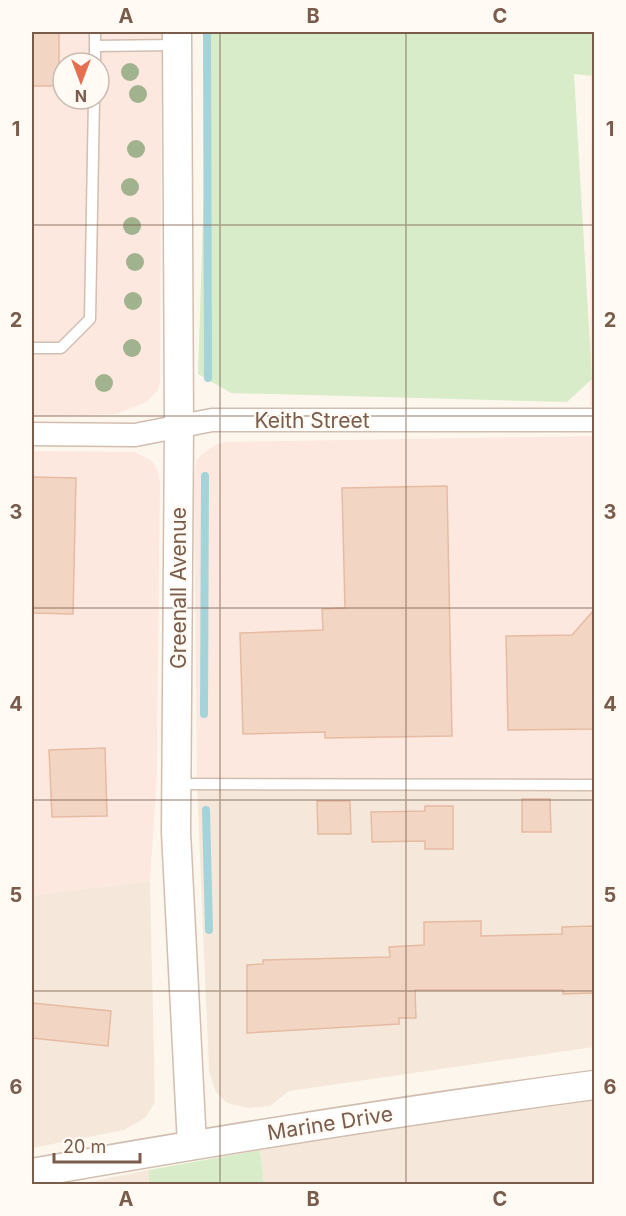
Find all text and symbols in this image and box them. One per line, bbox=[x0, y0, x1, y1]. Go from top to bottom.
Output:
text: A bbox=[119, 4, 134, 28]
text: B bbox=[306, 4, 320, 28]
text: C bbox=[493, 4, 507, 28]
north arrow bbox=[51, 51, 111, 111]
text: N bbox=[75, 86, 87, 106]
text: 1 bbox=[12, 117, 20, 141]
text: 1 bbox=[606, 117, 614, 141]
text: 2 bbox=[10, 308, 22, 332]
text: 2 bbox=[604, 308, 616, 332]
street label: Keith Street bbox=[254, 408, 370, 433]
text: 3 bbox=[10, 500, 22, 524]
text: 3 bbox=[604, 500, 616, 524]
street label: Greenall Avenue bbox=[166, 507, 191, 669]
text: 4 bbox=[9, 692, 23, 716]
text: 4 bbox=[603, 692, 617, 716]
text: 5 bbox=[10, 883, 22, 907]
text: 5 bbox=[604, 883, 616, 907]
text: 6 bbox=[10, 1075, 23, 1099]
text: 6 bbox=[604, 1075, 617, 1099]
street label: Marine Drive bbox=[265, 1101, 395, 1145]
scale bar bbox=[54, 1126, 140, 1164]
text: 20 m bbox=[63, 1136, 106, 1157]
text: A bbox=[119, 1187, 134, 1211]
text: B bbox=[306, 1187, 320, 1211]
text: C bbox=[493, 1187, 507, 1211]

